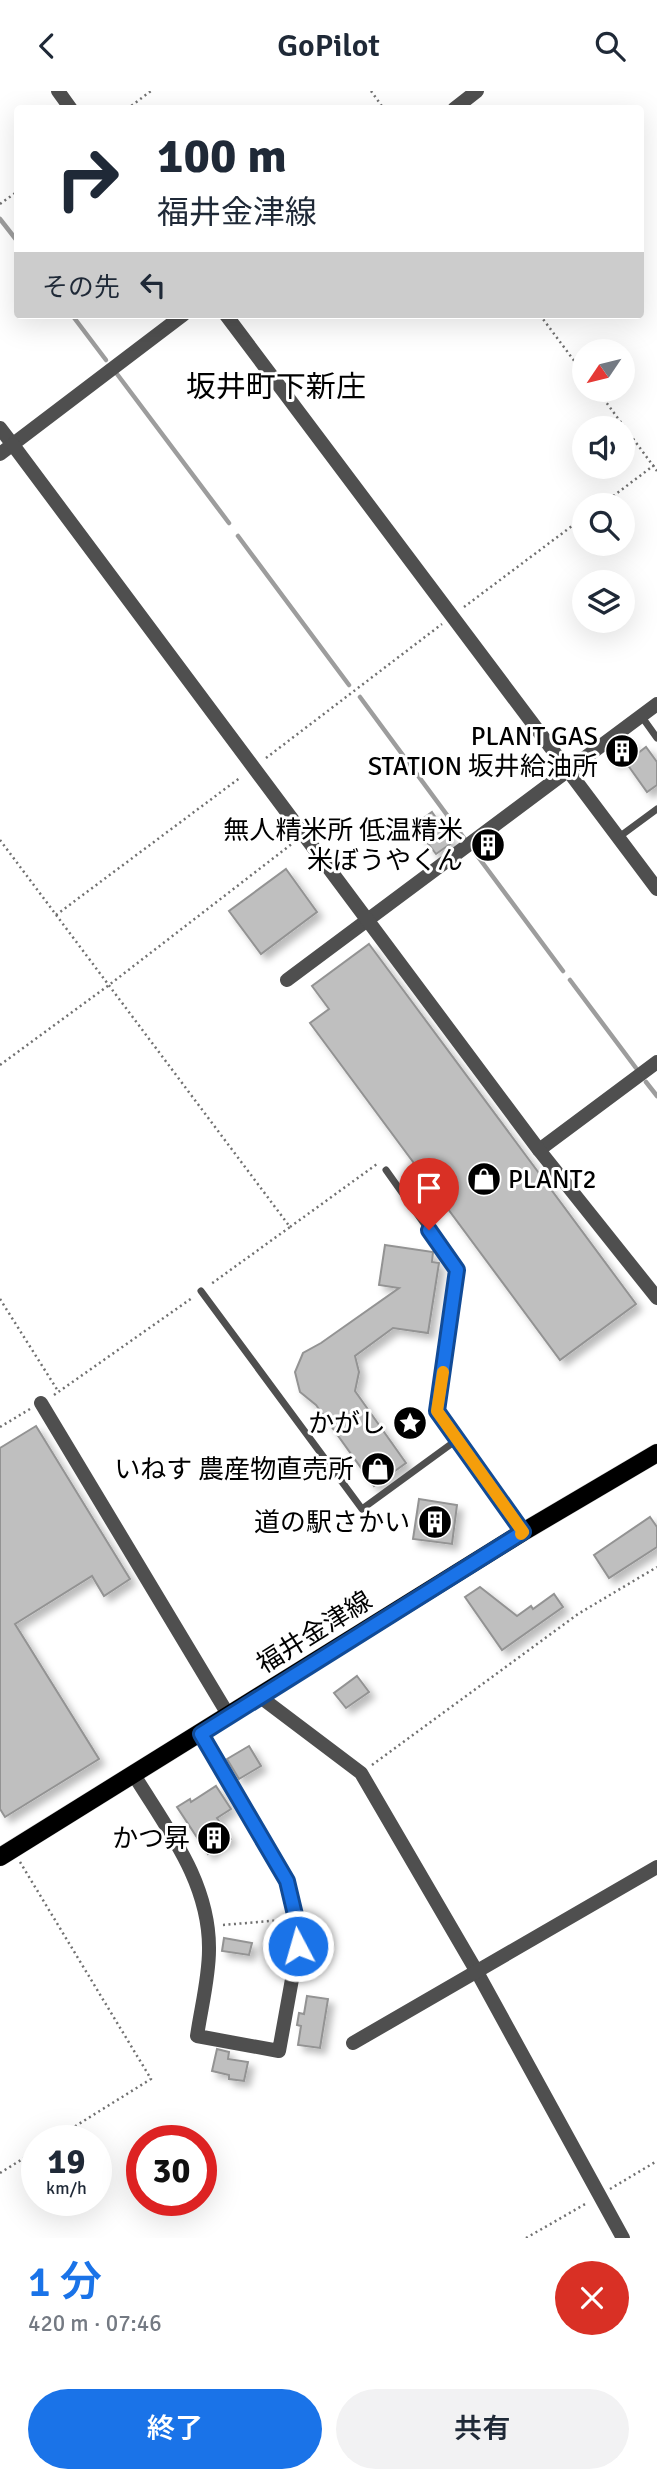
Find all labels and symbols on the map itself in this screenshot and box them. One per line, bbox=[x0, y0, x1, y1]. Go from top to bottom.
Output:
north arrow bbox=[572, 339, 635, 403]
district label: 坂井町下新庄 bbox=[186, 369, 366, 406]
place label: PLANT GAS STATION 坂井給油所 bbox=[368, 721, 598, 783]
building icon: PLANT GAS STATION 坂井給油所 bbox=[603, 732, 641, 770]
place label: 無人精米所 低温精米 米ぼうやくん bbox=[223, 815, 463, 877]
building icon: 無人精米所 低温精米 米ぼうやくん bbox=[469, 826, 507, 864]
pin bbox=[399, 1158, 459, 1230]
shop icon: PLANT2 bbox=[465, 1160, 503, 1198]
place label: PLANT2 bbox=[508, 1164, 596, 1196]
place icon: かがし bbox=[391, 1404, 429, 1442]
place label: かがし bbox=[308, 1408, 386, 1440]
shop icon: いねす 農産物直売所 bbox=[359, 1450, 397, 1488]
place label: いねす 農産物直売所 bbox=[114, 1454, 354, 1486]
building icon: 道の駅さかい bbox=[416, 1503, 454, 1541]
place label: 道の駅さかい bbox=[254, 1507, 410, 1539]
street label: 福井金津線 bbox=[251, 1585, 378, 1681]
building icon: かつ昇 bbox=[195, 1819, 233, 1857]
place label: かつ昇 bbox=[112, 1823, 190, 1855]
position arrow bbox=[261, 1909, 335, 1983]
speed limit sign: 30 bbox=[126, 2125, 217, 2216]

